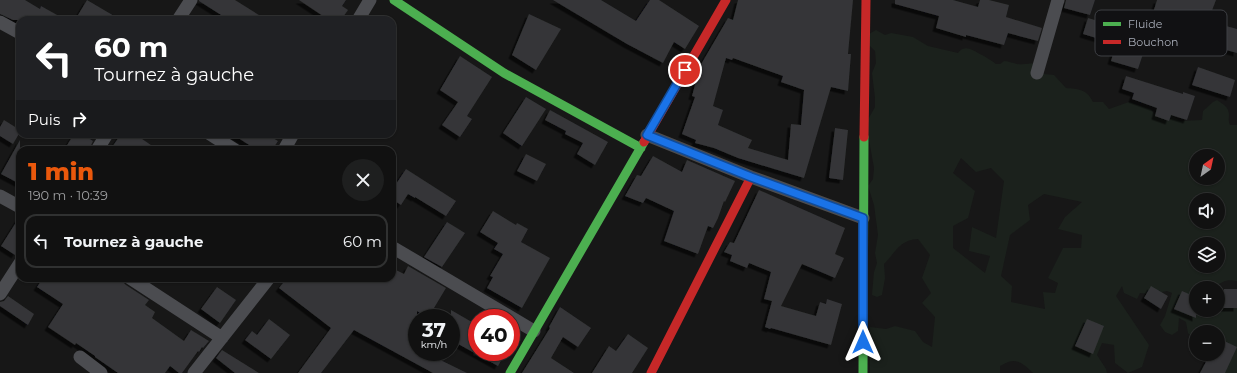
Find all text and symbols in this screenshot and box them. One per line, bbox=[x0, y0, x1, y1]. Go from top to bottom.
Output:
legend bbox=[1095, 10, 1227, 56]
text: Fluide bbox=[1128, 17, 1163, 31]
text: 60 m bbox=[94, 30, 168, 64]
icon: left bbox=[28, 32, 80, 84]
text: Bouchon bbox=[1128, 35, 1178, 49]
pin bbox=[668, 53, 702, 87]
icon: arrive bbox=[674, 59, 696, 81]
text: Tournez à gauche bbox=[94, 64, 254, 86]
icon: right bbox=[68, 108, 90, 130]
text: Puis bbox=[28, 110, 60, 129]
north arrow bbox=[1189, 149, 1225, 185]
map controls bbox=[1189, 149, 1225, 361]
text: 1 min bbox=[28, 157, 94, 186]
button: close bbox=[342, 159, 384, 201]
text: 190 m · 10:39 bbox=[28, 187, 108, 203]
button: sound bbox=[1189, 193, 1225, 229]
icon: left bbox=[30, 230, 52, 252]
text: Tournez à gauche bbox=[64, 232, 203, 251]
text: 60 m bbox=[343, 232, 382, 251]
button: layers bbox=[1189, 237, 1225, 273]
button: + bbox=[1189, 281, 1225, 317]
speed limit sign: 40 bbox=[468, 309, 520, 361]
text: 37 bbox=[422, 318, 446, 342]
position arrow bbox=[842, 321, 884, 363]
button: − bbox=[1189, 325, 1225, 361]
text: km/h bbox=[421, 338, 447, 351]

